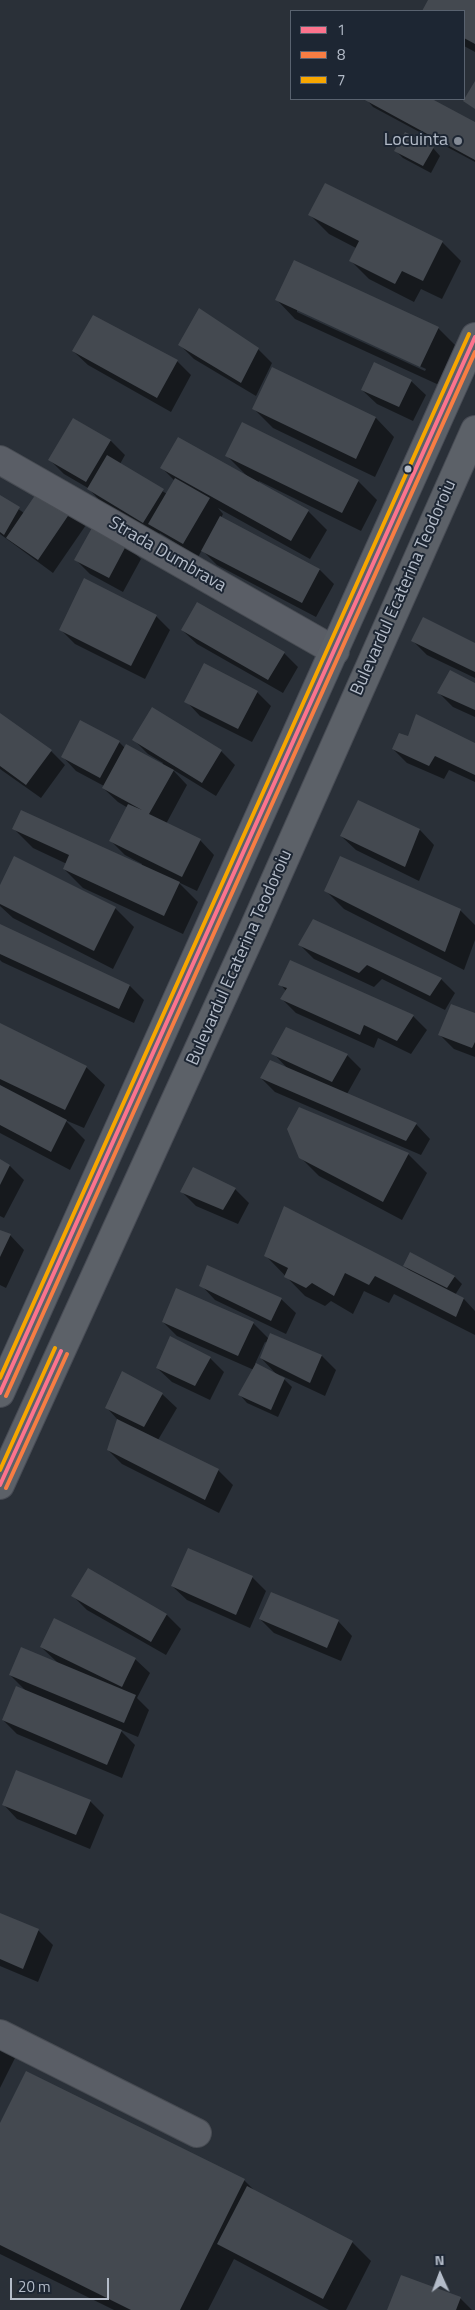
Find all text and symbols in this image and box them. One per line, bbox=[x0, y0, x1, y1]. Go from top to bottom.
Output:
legend bbox=[290, 10, 465, 100]
text: 1 bbox=[337, 18, 345, 41]
text: 8 bbox=[337, 43, 345, 66]
text: 7 bbox=[337, 68, 345, 91]
place label: Locuinta bbox=[384, 130, 448, 152]
marker: Locuinta bbox=[452, 135, 464, 147]
unlabelled marker bbox=[403, 464, 413, 474]
street label: Bulevardul Ecaterina Teodoroiu bbox=[347, 477, 461, 699]
street label: Strada Dumbrava bbox=[104, 513, 230, 597]
street label: Bulevardul Ecaterina Teodoroiu bbox=[183, 847, 297, 1069]
text: N bbox=[434, 2249, 445, 2270]
north arrow bbox=[415, 2250, 465, 2300]
scale bar bbox=[12, 2268, 111, 2300]
text: 20 m bbox=[18, 2275, 51, 2298]

